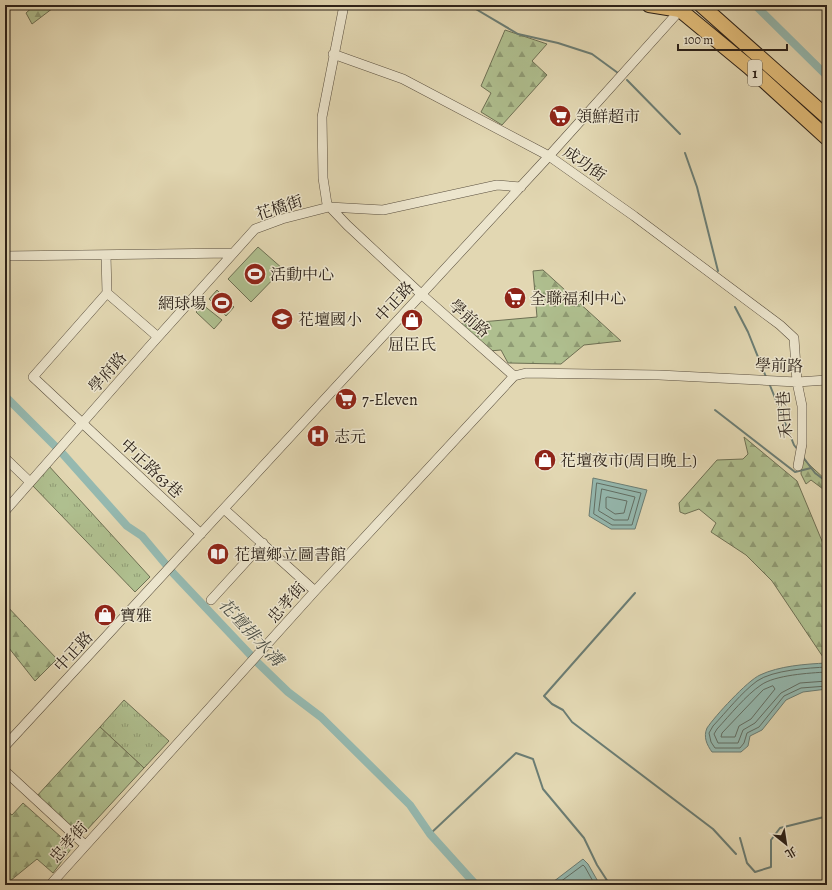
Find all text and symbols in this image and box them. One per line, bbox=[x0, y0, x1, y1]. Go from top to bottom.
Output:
scale bar bbox=[678, 26, 787, 52]
text: 100 m bbox=[684, 32, 713, 48]
road number: 1 bbox=[748, 60, 762, 86]
supermarket icon: 領鮮超市 bbox=[547, 103, 573, 129]
place label: 領鮮超市 bbox=[576, 106, 640, 128]
street label: 成功街 bbox=[558, 141, 610, 187]
street label: 花橋街 bbox=[253, 190, 306, 226]
sports icon: 活動中心 bbox=[242, 261, 268, 287]
place label: 活動中心 bbox=[270, 264, 334, 286]
street label: 中正路 bbox=[370, 277, 419, 327]
supermarket icon: 全聯福利中心 bbox=[502, 285, 528, 311]
place label: 全聯福利中心 bbox=[530, 288, 626, 310]
sports icon: 網球場 bbox=[209, 290, 235, 316]
place label: 網球場 bbox=[158, 293, 206, 315]
street label: 學前路 bbox=[444, 295, 495, 343]
school or university icon: 花壇國小 bbox=[269, 306, 295, 332]
shop icon: 屈臣氏 bbox=[399, 307, 425, 333]
place label: 花壇國小 bbox=[298, 309, 362, 331]
place label: 屈臣氏 bbox=[388, 334, 436, 356]
street label: 學府路 bbox=[84, 347, 132, 398]
street label: 學前路 bbox=[755, 355, 803, 377]
supermarket icon: 7-Eleven bbox=[333, 386, 359, 412]
place label: 7-Eleven bbox=[362, 389, 418, 411]
street label: 禾田巷 bbox=[772, 390, 798, 440]
hospital icon: 志元 bbox=[305, 423, 331, 449]
place label: 志元 bbox=[334, 426, 366, 448]
street label: 中正路63巷 bbox=[115, 434, 187, 503]
shop icon: 花壇夜市(周日晚上) bbox=[532, 447, 558, 473]
place label: 花壇夜市(周日晚上) bbox=[560, 450, 697, 472]
library icon: 花壇鄉立圖書館 bbox=[205, 541, 231, 567]
place label: 花壇鄉立圖書館 bbox=[234, 544, 346, 566]
street label: 忠孝街 bbox=[263, 577, 311, 628]
water label: 花壇排水溝 bbox=[213, 593, 290, 673]
shop icon: 寶雅 bbox=[92, 602, 118, 628]
place label: 寶雅 bbox=[120, 605, 152, 627]
street label: 中正路 bbox=[49, 627, 98, 677]
street label: 忠孝街 bbox=[45, 817, 93, 868]
north arrow bbox=[766, 824, 806, 864]
text: 北 bbox=[782, 843, 799, 861]

